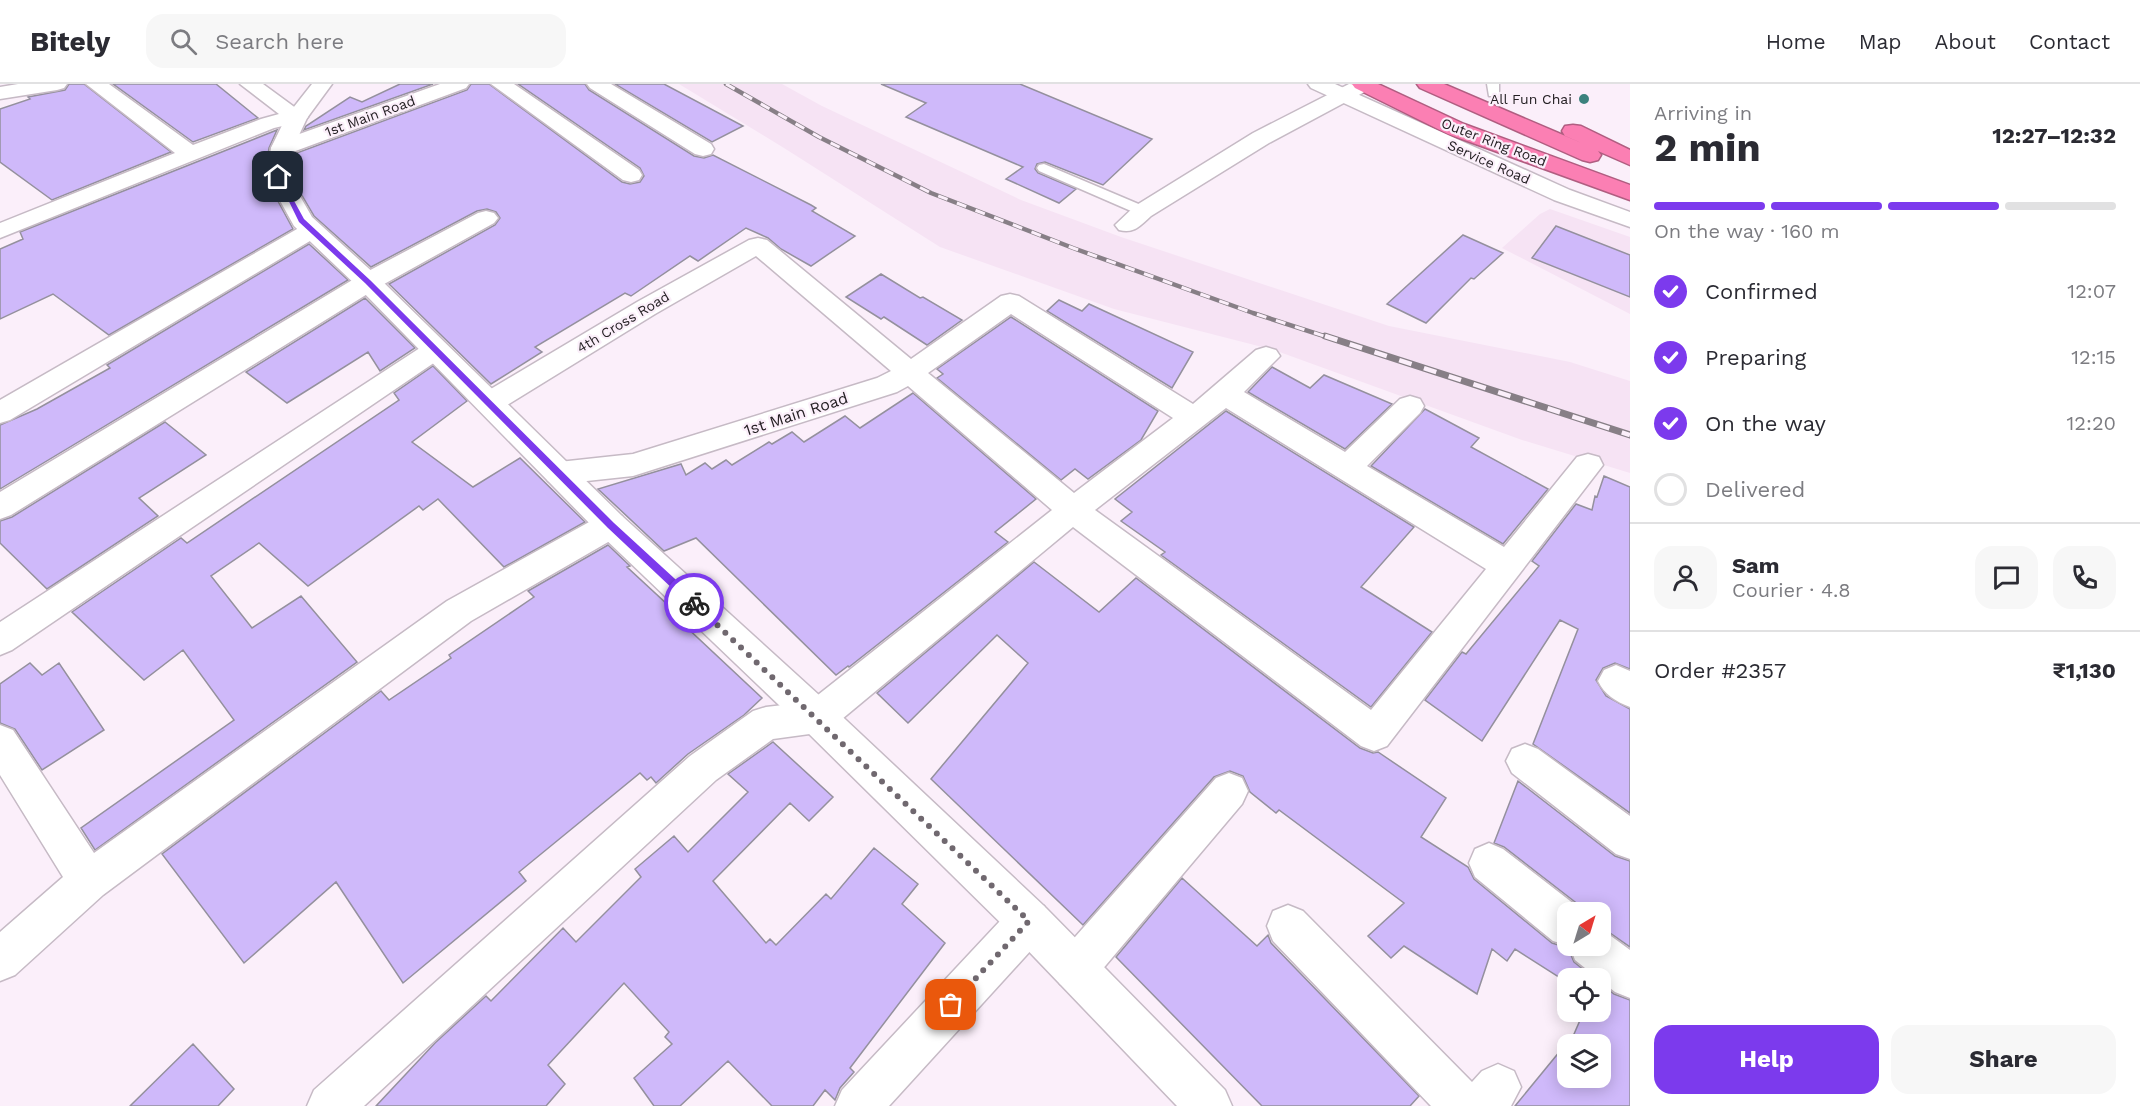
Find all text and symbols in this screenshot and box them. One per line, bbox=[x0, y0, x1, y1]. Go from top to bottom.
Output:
search box bbox=[146, 14, 566, 68]
text: Bitely bbox=[30, 25, 110, 58]
icon: search bbox=[167, 25, 200, 58]
text: Search here bbox=[215, 29, 344, 54]
text: Home bbox=[1766, 29, 1826, 54]
text: Map bbox=[1859, 29, 1902, 54]
text: About bbox=[1935, 29, 1996, 54]
text: Contact bbox=[2029, 29, 2110, 54]
place label: All Fun Chai bbox=[1490, 91, 1572, 107]
street label: 1st Main Road bbox=[323, 92, 417, 140]
marker: All Fun Chai bbox=[1577, 92, 1591, 106]
text: Arriving in bbox=[1654, 101, 1752, 125]
street label: Outer Ring Road bbox=[1439, 115, 1549, 169]
text: 12:27–12:32 bbox=[1992, 123, 2116, 148]
text: 2 min bbox=[1654, 125, 1761, 170]
street label: Service Road bbox=[1445, 137, 1533, 187]
pin bbox=[252, 151, 303, 202]
icon: home bbox=[261, 160, 294, 193]
text: On the way · 160 m bbox=[1654, 219, 1839, 243]
icon: check bbox=[1654, 275, 1687, 308]
text: Confirmed bbox=[1705, 279, 1818, 304]
text: 12:07 bbox=[2067, 279, 2116, 303]
street label: 4th Cross Road bbox=[574, 288, 672, 356]
icon: check bbox=[1654, 341, 1687, 374]
text: Preparing bbox=[1705, 345, 1806, 370]
text: 12:15 bbox=[2071, 345, 2116, 369]
street label: 1st Main Road bbox=[742, 388, 850, 440]
icon: check bbox=[1654, 407, 1687, 440]
text: On the way bbox=[1705, 411, 1826, 436]
text: 12:20 bbox=[2067, 411, 2116, 435]
text: Delivered bbox=[1705, 477, 1805, 502]
button: person bbox=[1654, 546, 1717, 609]
button: chat bbox=[1975, 546, 2038, 609]
button: phone bbox=[2053, 546, 2116, 609]
text: Sam bbox=[1732, 553, 1780, 578]
courier bbox=[664, 573, 724, 633]
text: Courier · 4.8 bbox=[1732, 578, 1851, 602]
icon: bike bbox=[678, 587, 711, 620]
text: Order #2357 bbox=[1654, 658, 1786, 683]
text: ₹1,130 bbox=[2052, 658, 2116, 683]
north arrow bbox=[1557, 902, 1611, 956]
map controls bbox=[1557, 902, 1611, 1088]
button: locate bbox=[1557, 968, 1611, 1022]
pin bbox=[925, 979, 976, 1030]
icon: bag bbox=[934, 988, 967, 1021]
button: Help bbox=[1654, 1025, 1879, 1094]
button: Share bbox=[1891, 1025, 2116, 1094]
button: layers bbox=[1557, 1034, 1611, 1088]

